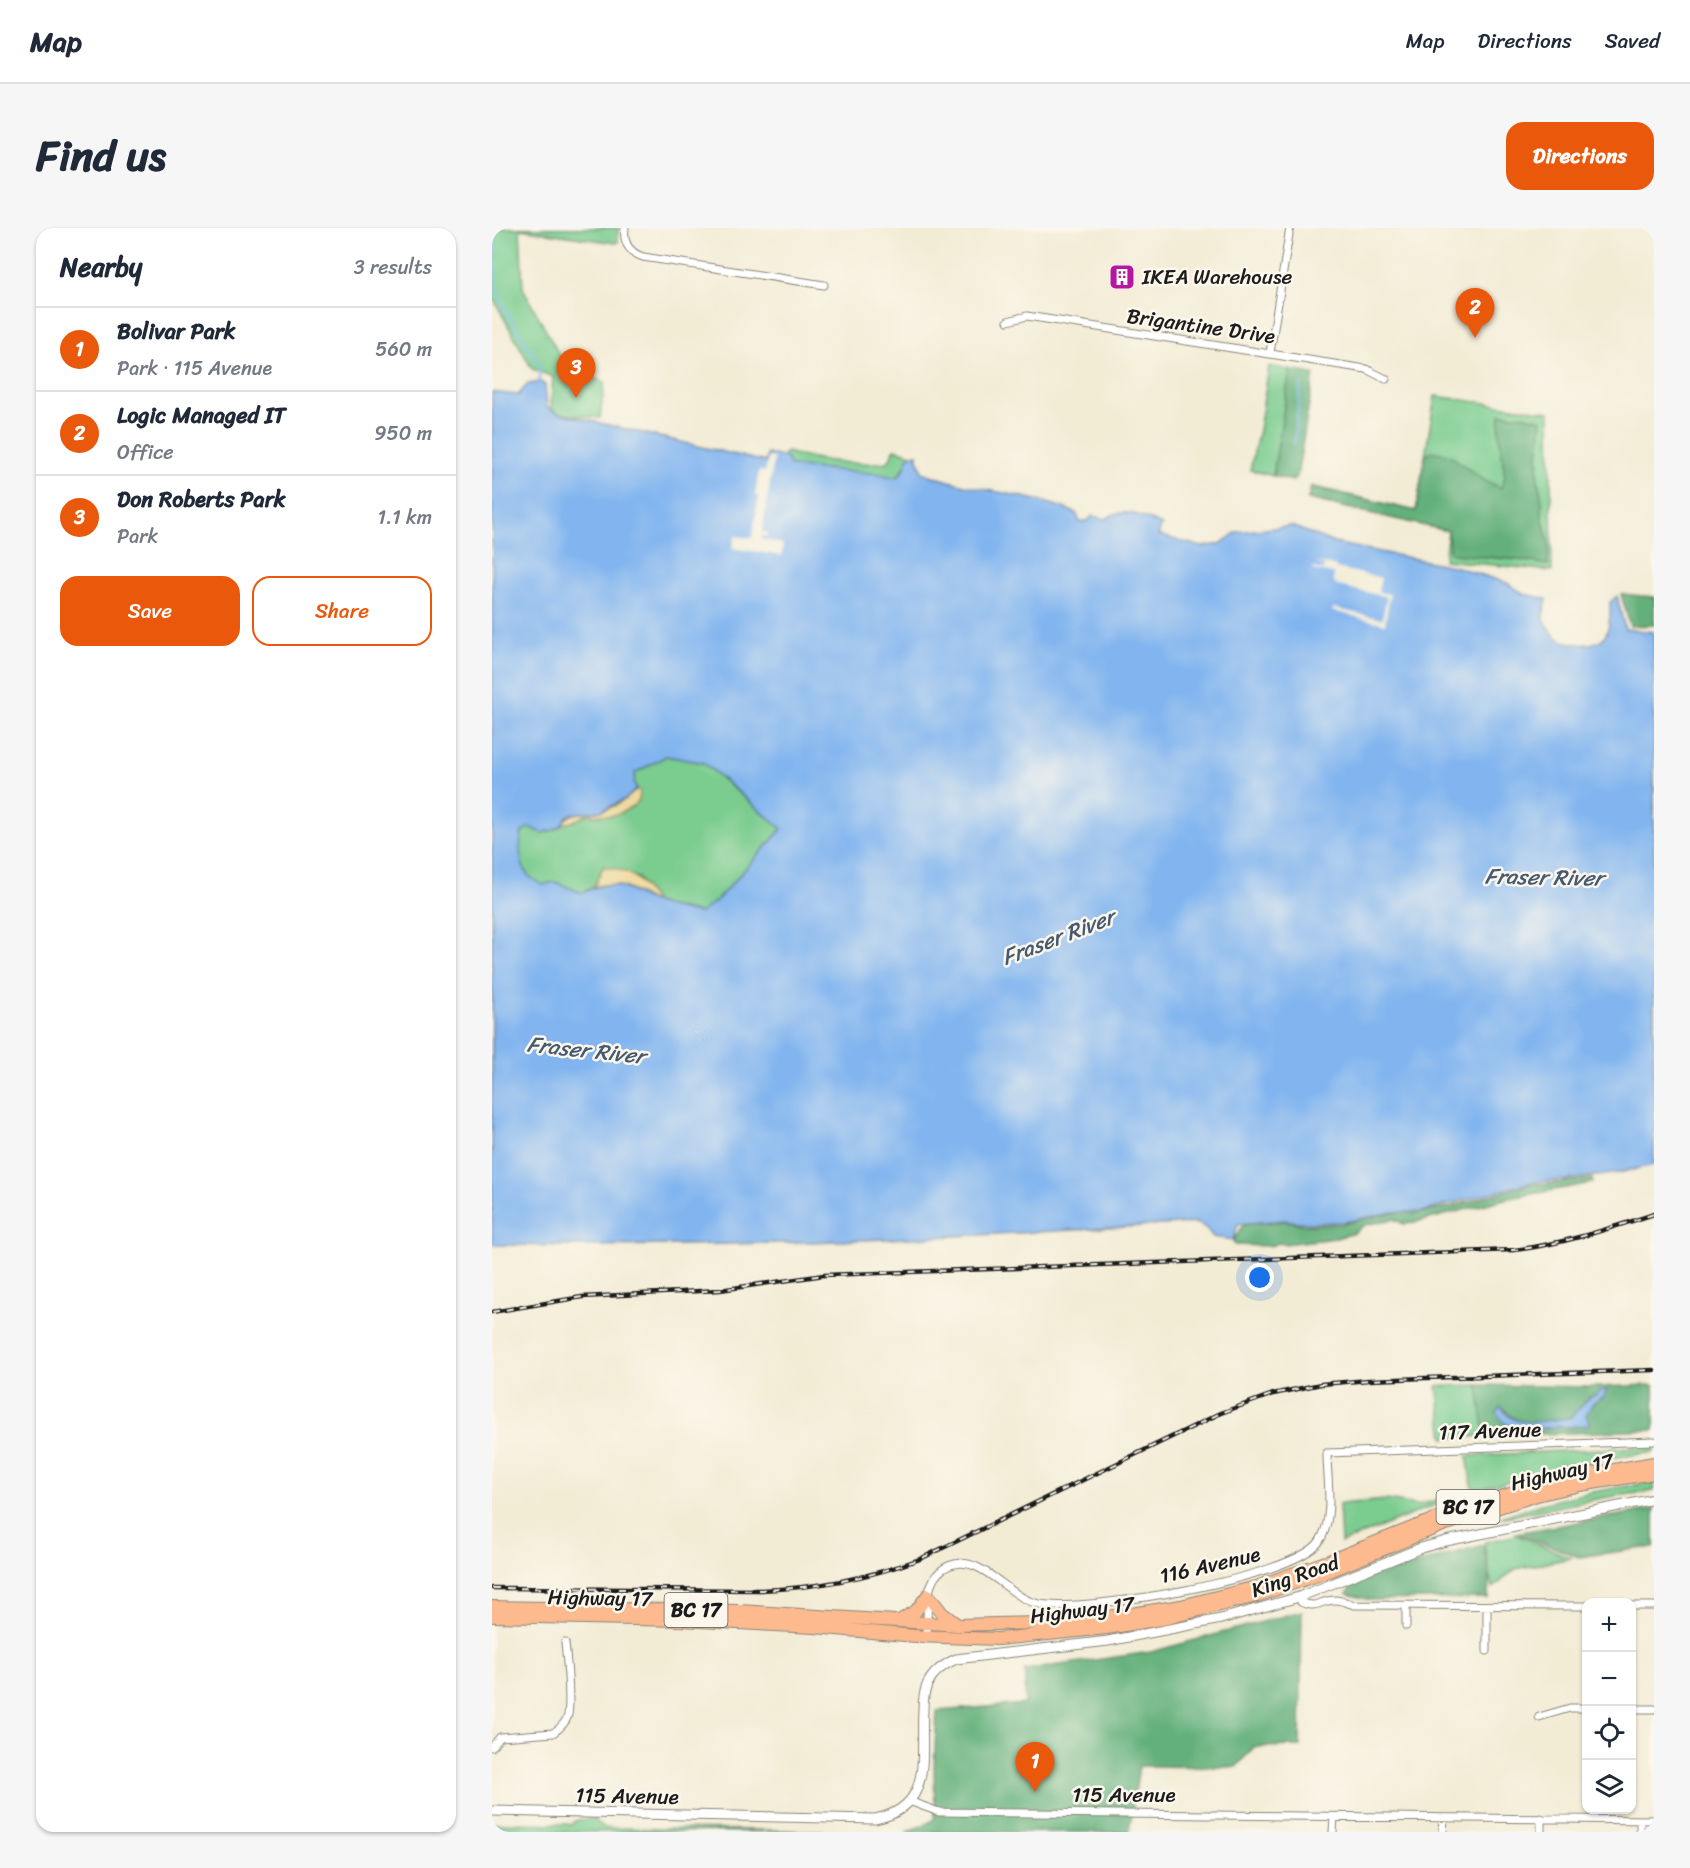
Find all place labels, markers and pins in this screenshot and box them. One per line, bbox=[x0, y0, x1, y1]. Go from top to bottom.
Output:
place label: IKEA Warehouse bbox=[1141, 258, 1293, 296]
building icon: IKEA Warehouse bbox=[1107, 262, 1137, 292]
pin: 2 bbox=[1456, 288, 1494, 338]
pin: 3 bbox=[556, 348, 596, 398]
pin: 1 bbox=[1016, 1742, 1054, 1792]

